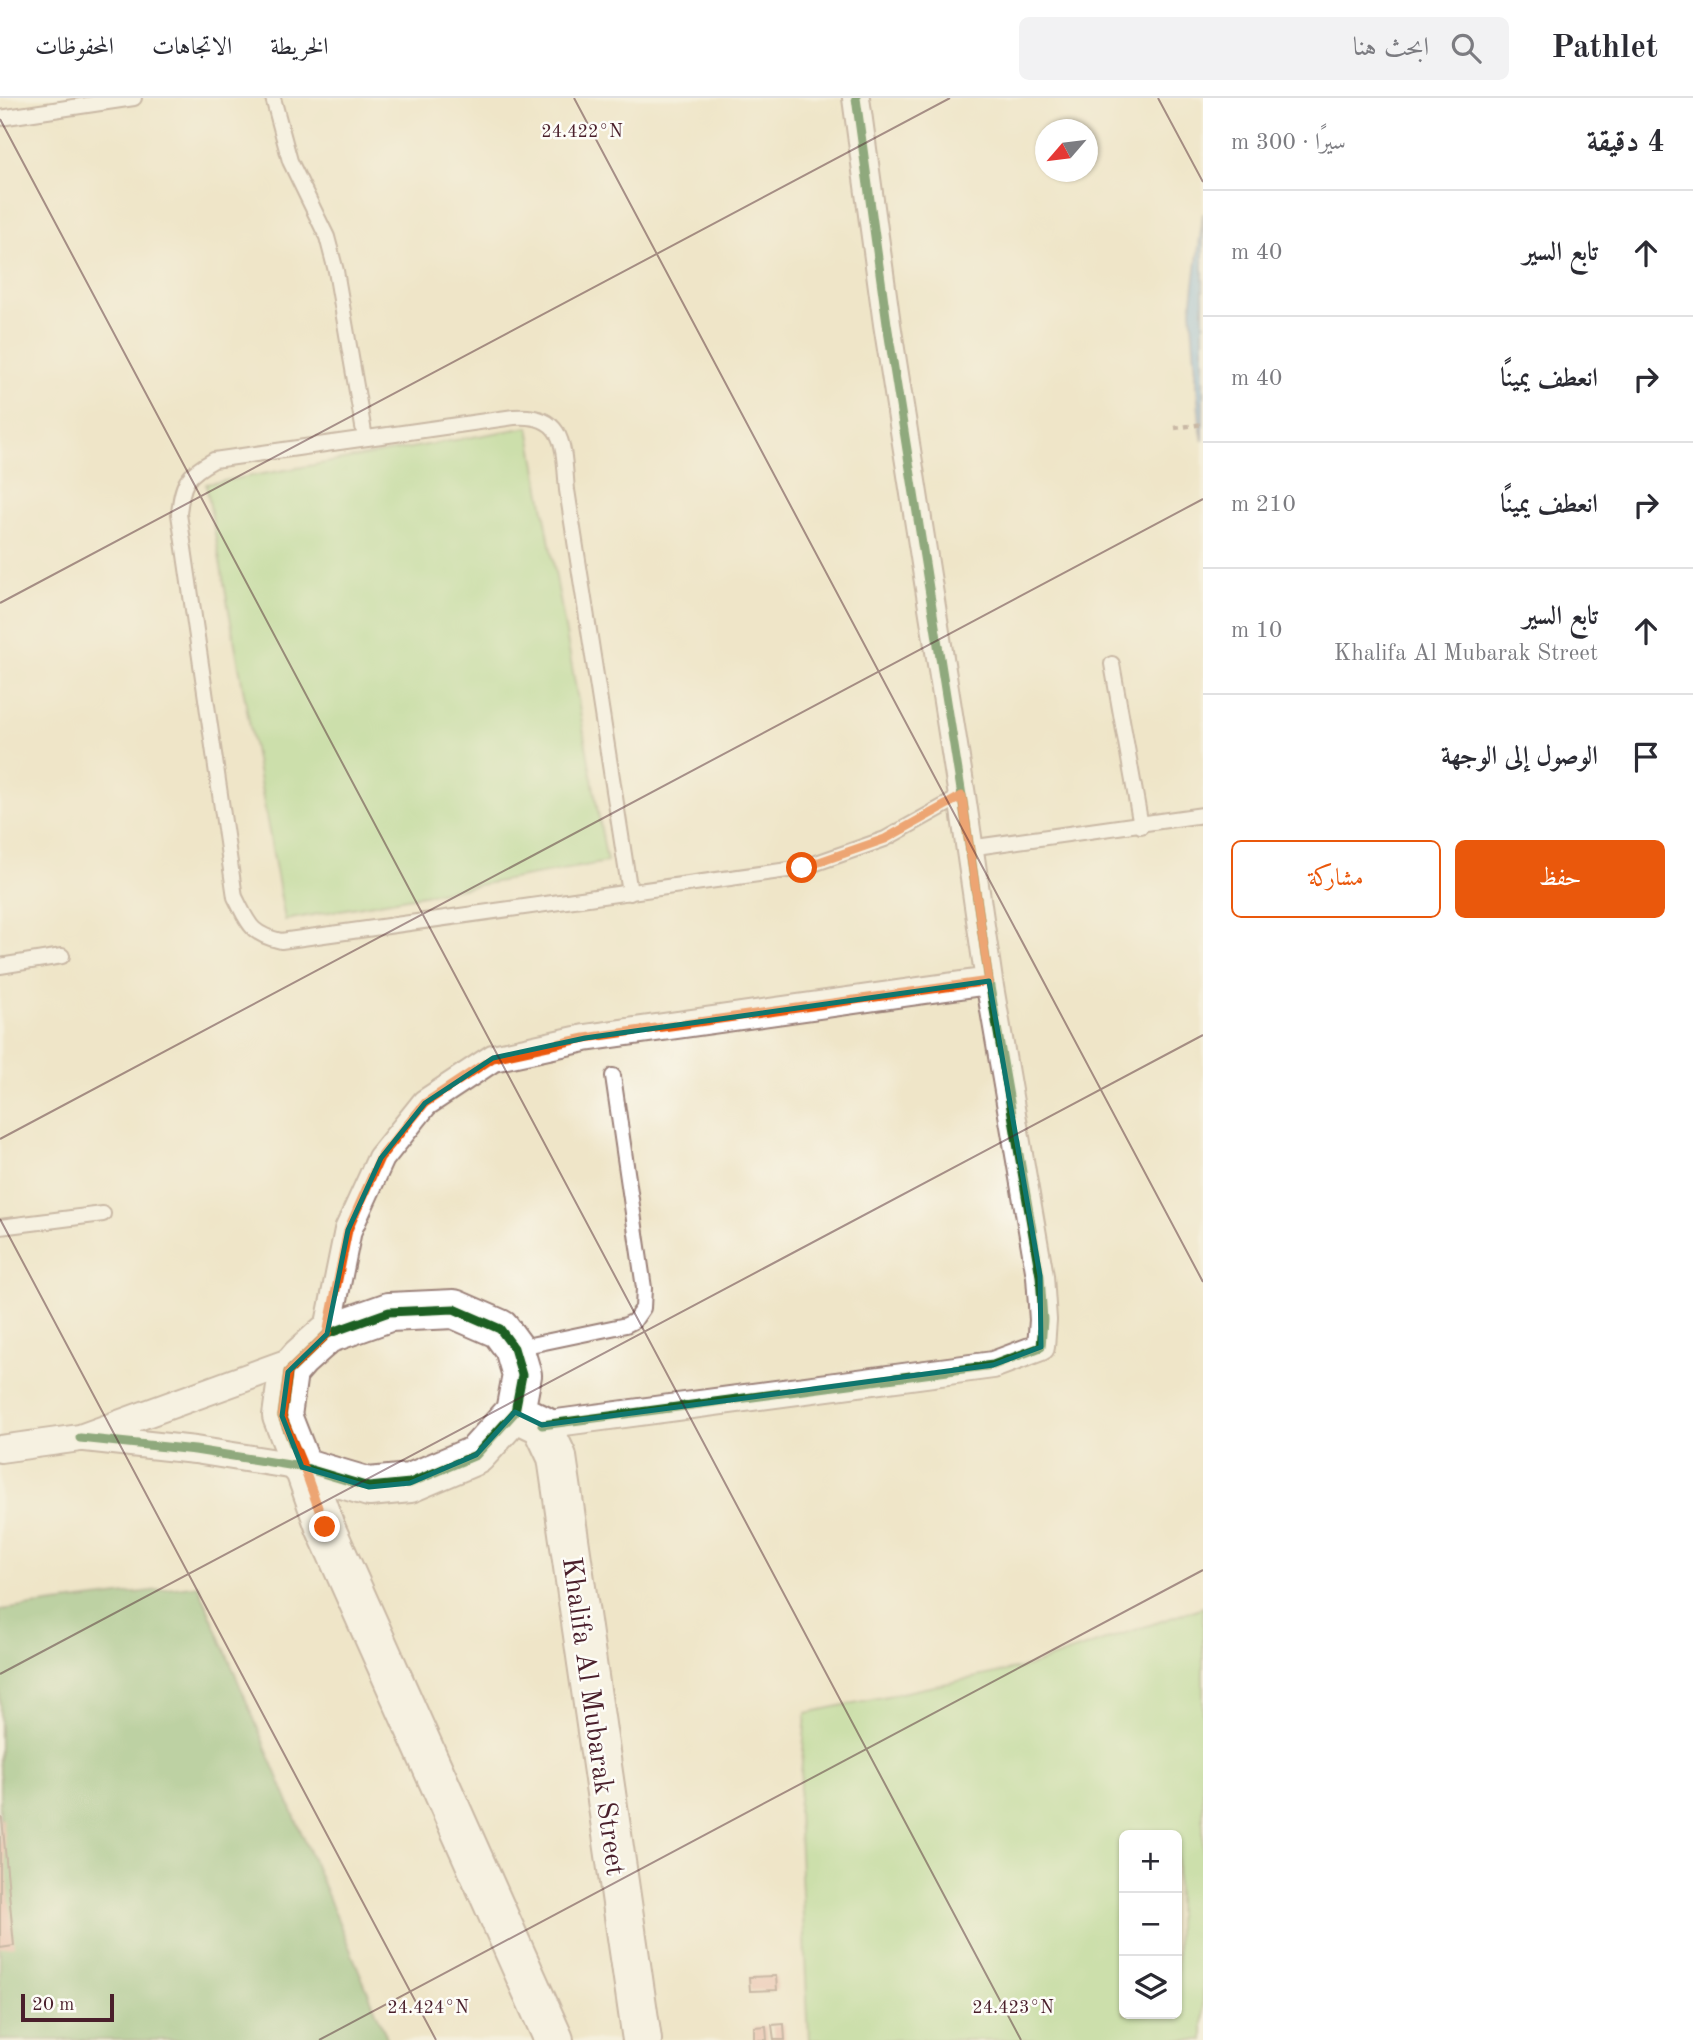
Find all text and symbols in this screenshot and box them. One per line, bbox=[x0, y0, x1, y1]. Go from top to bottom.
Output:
search box bbox=[1019, 17, 1509, 80]
icon: search bbox=[1447, 29, 1485, 67]
text: Pathlet bbox=[1551, 32, 1658, 65]
text: ابحث هنا bbox=[1353, 35, 1429, 61]
text: المحفوظات bbox=[35, 36, 114, 60]
text: الاتجاهات bbox=[152, 36, 232, 60]
text: الخريطة bbox=[270, 36, 329, 60]
north arrow bbox=[1035, 119, 1098, 182]
text: 24.422°N bbox=[541, 123, 623, 141]
text: 4 دقيقة bbox=[1587, 128, 1665, 158]
text: سيرًا · 300 m bbox=[1231, 131, 1346, 154]
icon: ahead bbox=[1627, 234, 1665, 272]
text: تابع السير bbox=[1523, 240, 1598, 266]
text: 40 m bbox=[1231, 241, 1282, 264]
icon: right bbox=[1627, 360, 1665, 398]
text: انعطف يمينًا bbox=[1500, 366, 1598, 392]
text: 40 m bbox=[1231, 367, 1282, 390]
icon: right bbox=[1627, 486, 1665, 524]
text: انعطف يمينًا bbox=[1500, 492, 1598, 518]
text: 210 m bbox=[1231, 493, 1296, 516]
text: تابع السير bbox=[1523, 604, 1598, 630]
icon: ahead bbox=[1627, 612, 1665, 650]
text: 10 m bbox=[1231, 619, 1282, 642]
text: Khalifa Al Mubarak Street bbox=[1334, 642, 1598, 665]
icon: arrive bbox=[1627, 738, 1665, 776]
text: الوصول إلى الوجهة bbox=[1441, 744, 1598, 770]
button: مشاركة bbox=[1231, 840, 1441, 918]
button: حفظ bbox=[1455, 840, 1665, 918]
route start bbox=[786, 852, 817, 883]
route end bbox=[309, 1511, 340, 1542]
street label: Khalifa Al Mubarak Street bbox=[556, 1555, 628, 1878]
map controls bbox=[1119, 1830, 1182, 2019]
button: + bbox=[1119, 1830, 1182, 1893]
button: − bbox=[1119, 1893, 1182, 1956]
button: layers bbox=[1119, 1956, 1182, 2019]
scale bar bbox=[21, 1991, 114, 2023]
text: 20 m bbox=[32, 1996, 74, 2015]
text: 24.424°N bbox=[387, 1999, 469, 2017]
text: 24.423°N bbox=[972, 1999, 1054, 2017]

